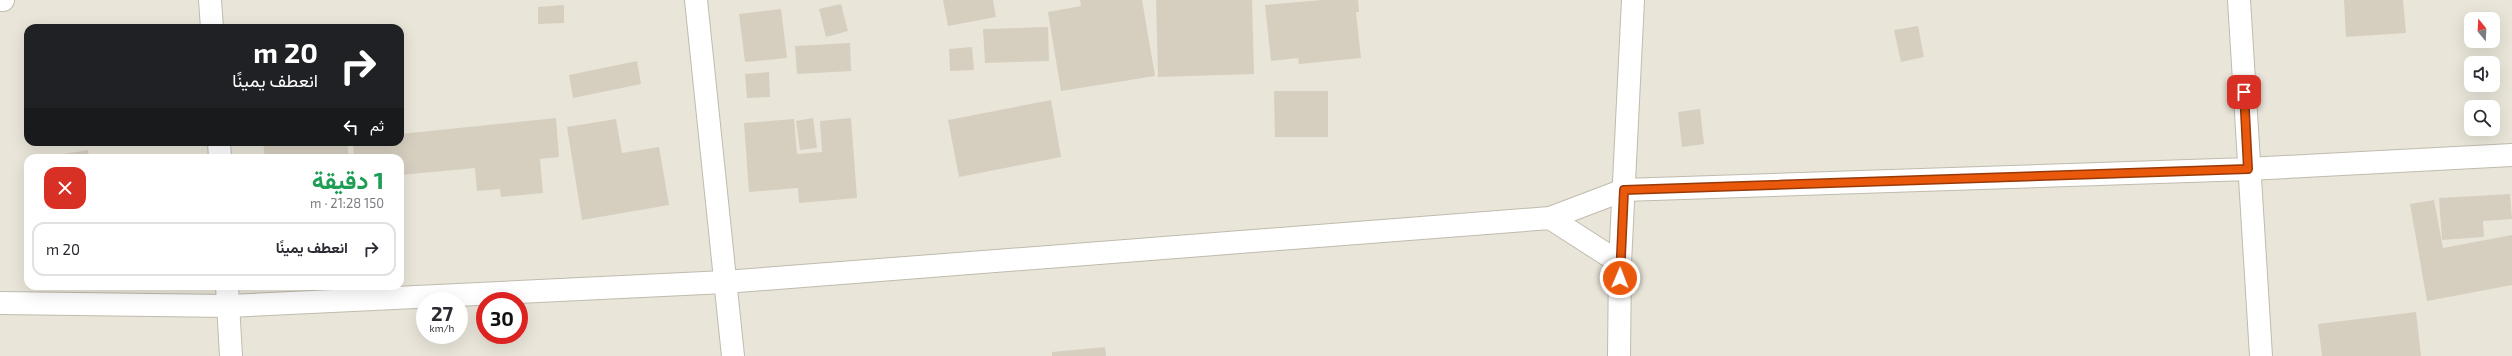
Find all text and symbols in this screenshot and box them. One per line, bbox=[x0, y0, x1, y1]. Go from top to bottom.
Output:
north arrow bbox=[2464, 12, 2500, 48]
map controls bbox=[2464, 12, 2500, 136]
text: 20 m bbox=[253, 35, 318, 69]
icon: right bbox=[332, 40, 384, 92]
button: sound bbox=[2464, 56, 2500, 92]
text: انعطف يمينًا bbox=[232, 69, 318, 91]
pin bbox=[2227, 75, 2261, 109]
icon: arrive bbox=[2233, 81, 2255, 103]
button: search bbox=[2464, 100, 2500, 136]
icon: left bbox=[340, 116, 362, 138]
text: ثم bbox=[370, 116, 384, 134]
text: 1 دقيقة bbox=[312, 165, 384, 194]
button: close bbox=[44, 167, 86, 209]
text: 150 m · 21:28 bbox=[310, 195, 384, 211]
text: انعطف يمينًا bbox=[276, 238, 348, 256]
icon: right bbox=[360, 238, 382, 260]
text: 20 m bbox=[46, 240, 80, 258]
position arrow bbox=[1599, 257, 1641, 299]
speed limit sign: 30 bbox=[476, 292, 528, 344]
text: 27 bbox=[431, 301, 453, 325]
text: km/h bbox=[430, 322, 454, 334]

